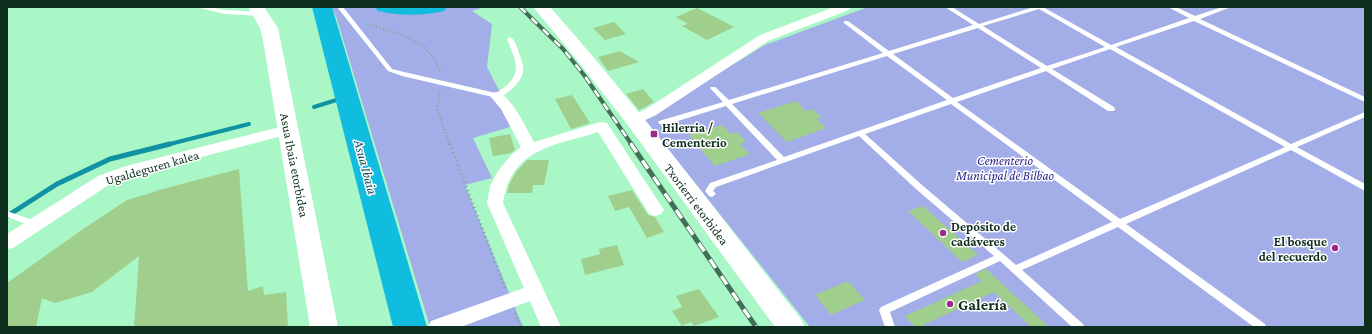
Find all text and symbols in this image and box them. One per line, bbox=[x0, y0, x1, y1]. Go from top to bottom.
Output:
street label: Asua Ibaia etorbidea bbox=[277, 112, 312, 219]
place label: Hilerria / Cementerio bbox=[662, 120, 727, 150]
marker: Hilerria / Cementerio bbox=[649, 129, 659, 139]
water label: Asua Ibaia bbox=[351, 137, 381, 196]
street label: Ugaldeguren kalea bbox=[104, 147, 201, 188]
park label: Cementerio Municipal de Bilbao bbox=[955, 153, 1055, 183]
street label: Txorierri etorbidea bbox=[661, 161, 732, 248]
place label: Depósito de cadáveres bbox=[951, 219, 1016, 249]
marker: Depósito de cadáveres bbox=[938, 228, 948, 238]
place label: El bosque del recuerdo bbox=[1259, 234, 1327, 264]
marker: El bosque del recuerdo bbox=[1330, 243, 1340, 253]
place label: Galería bbox=[958, 296, 1007, 313]
marker: Galería bbox=[945, 299, 955, 309]

